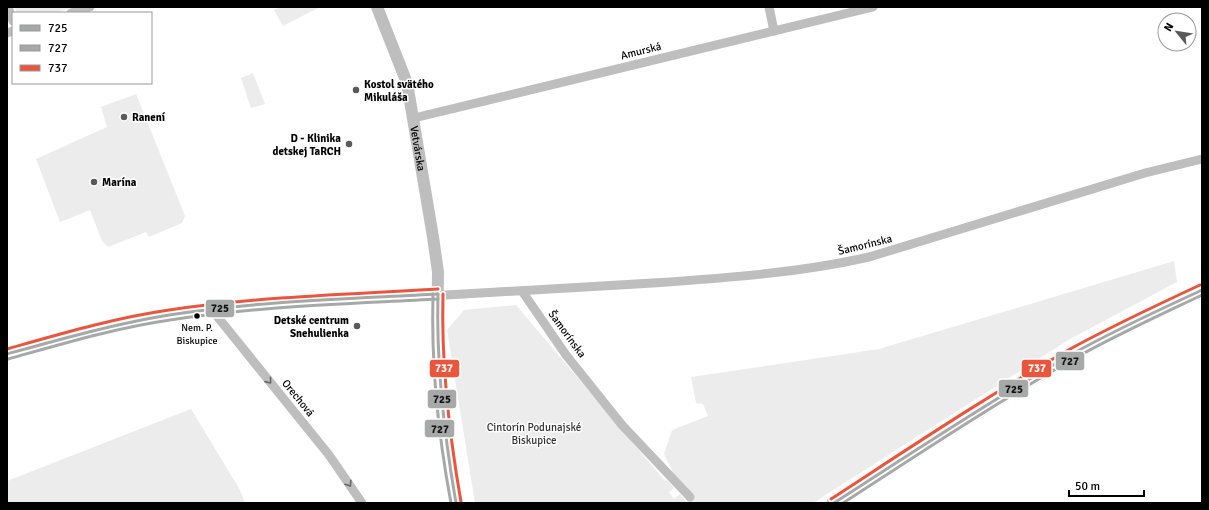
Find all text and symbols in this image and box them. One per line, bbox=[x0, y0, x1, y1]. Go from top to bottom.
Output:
legend bbox=[12, 12, 152, 84]
north arrow bbox=[1157, 12, 1197, 52]
text: 725 bbox=[48, 21, 67, 36]
text: N bbox=[1161, 21, 1176, 34]
street label: Amurská bbox=[619, 40, 663, 62]
text: 727 bbox=[48, 41, 67, 56]
text: 737 bbox=[48, 61, 67, 76]
place label: Kostol svätého Mikuláša bbox=[364, 78, 434, 104]
marker: Kostol svätého Mikuláša bbox=[351, 85, 361, 95]
place label: Ranení bbox=[132, 111, 166, 124]
marker: Ranení bbox=[119, 112, 129, 122]
street label: Vetvárska bbox=[408, 125, 428, 172]
place label: D - Klinika detskej TaRCH bbox=[272, 132, 341, 158]
marker: D - Klinika detskej TaRCH bbox=[344, 139, 354, 149]
place label: Marína bbox=[102, 176, 137, 189]
marker: Marína bbox=[89, 177, 99, 187]
street label: Šamorínska bbox=[836, 231, 894, 258]
line badge: 725 bbox=[205, 299, 235, 318]
text: 725 bbox=[211, 302, 229, 315]
street label: Šamorínska bbox=[545, 307, 590, 361]
marker: Nem. P. Biskupice bbox=[192, 311, 202, 321]
place label: Detské centrum Snehulienka bbox=[274, 314, 349, 340]
marker: Detské centrum Snehulienka bbox=[352, 321, 362, 331]
place label: Nem. P. Biskupice bbox=[176, 322, 218, 347]
line badge: 727 bbox=[1055, 351, 1085, 371]
text: 727 bbox=[1061, 355, 1079, 368]
line badge: 737 bbox=[429, 359, 460, 378]
line badge: 737 bbox=[1021, 359, 1052, 378]
text: 737 bbox=[435, 362, 453, 375]
text: 737 bbox=[1028, 362, 1046, 375]
one-way arrow bbox=[265, 377, 272, 384]
street label: Orechová bbox=[279, 377, 317, 419]
line badge: 725 bbox=[998, 379, 1029, 398]
text: 725 bbox=[1005, 383, 1023, 396]
line badge: 725 bbox=[427, 389, 457, 409]
text: 725 bbox=[433, 393, 451, 406]
line badge: 727 bbox=[424, 419, 455, 438]
park label: Cintorín Podunajské Biskupice bbox=[487, 421, 581, 447]
text: 727 bbox=[431, 423, 449, 436]
scale bar bbox=[1069, 472, 1144, 498]
text: 50 m bbox=[1075, 479, 1100, 494]
one-way arrow bbox=[345, 480, 352, 487]

